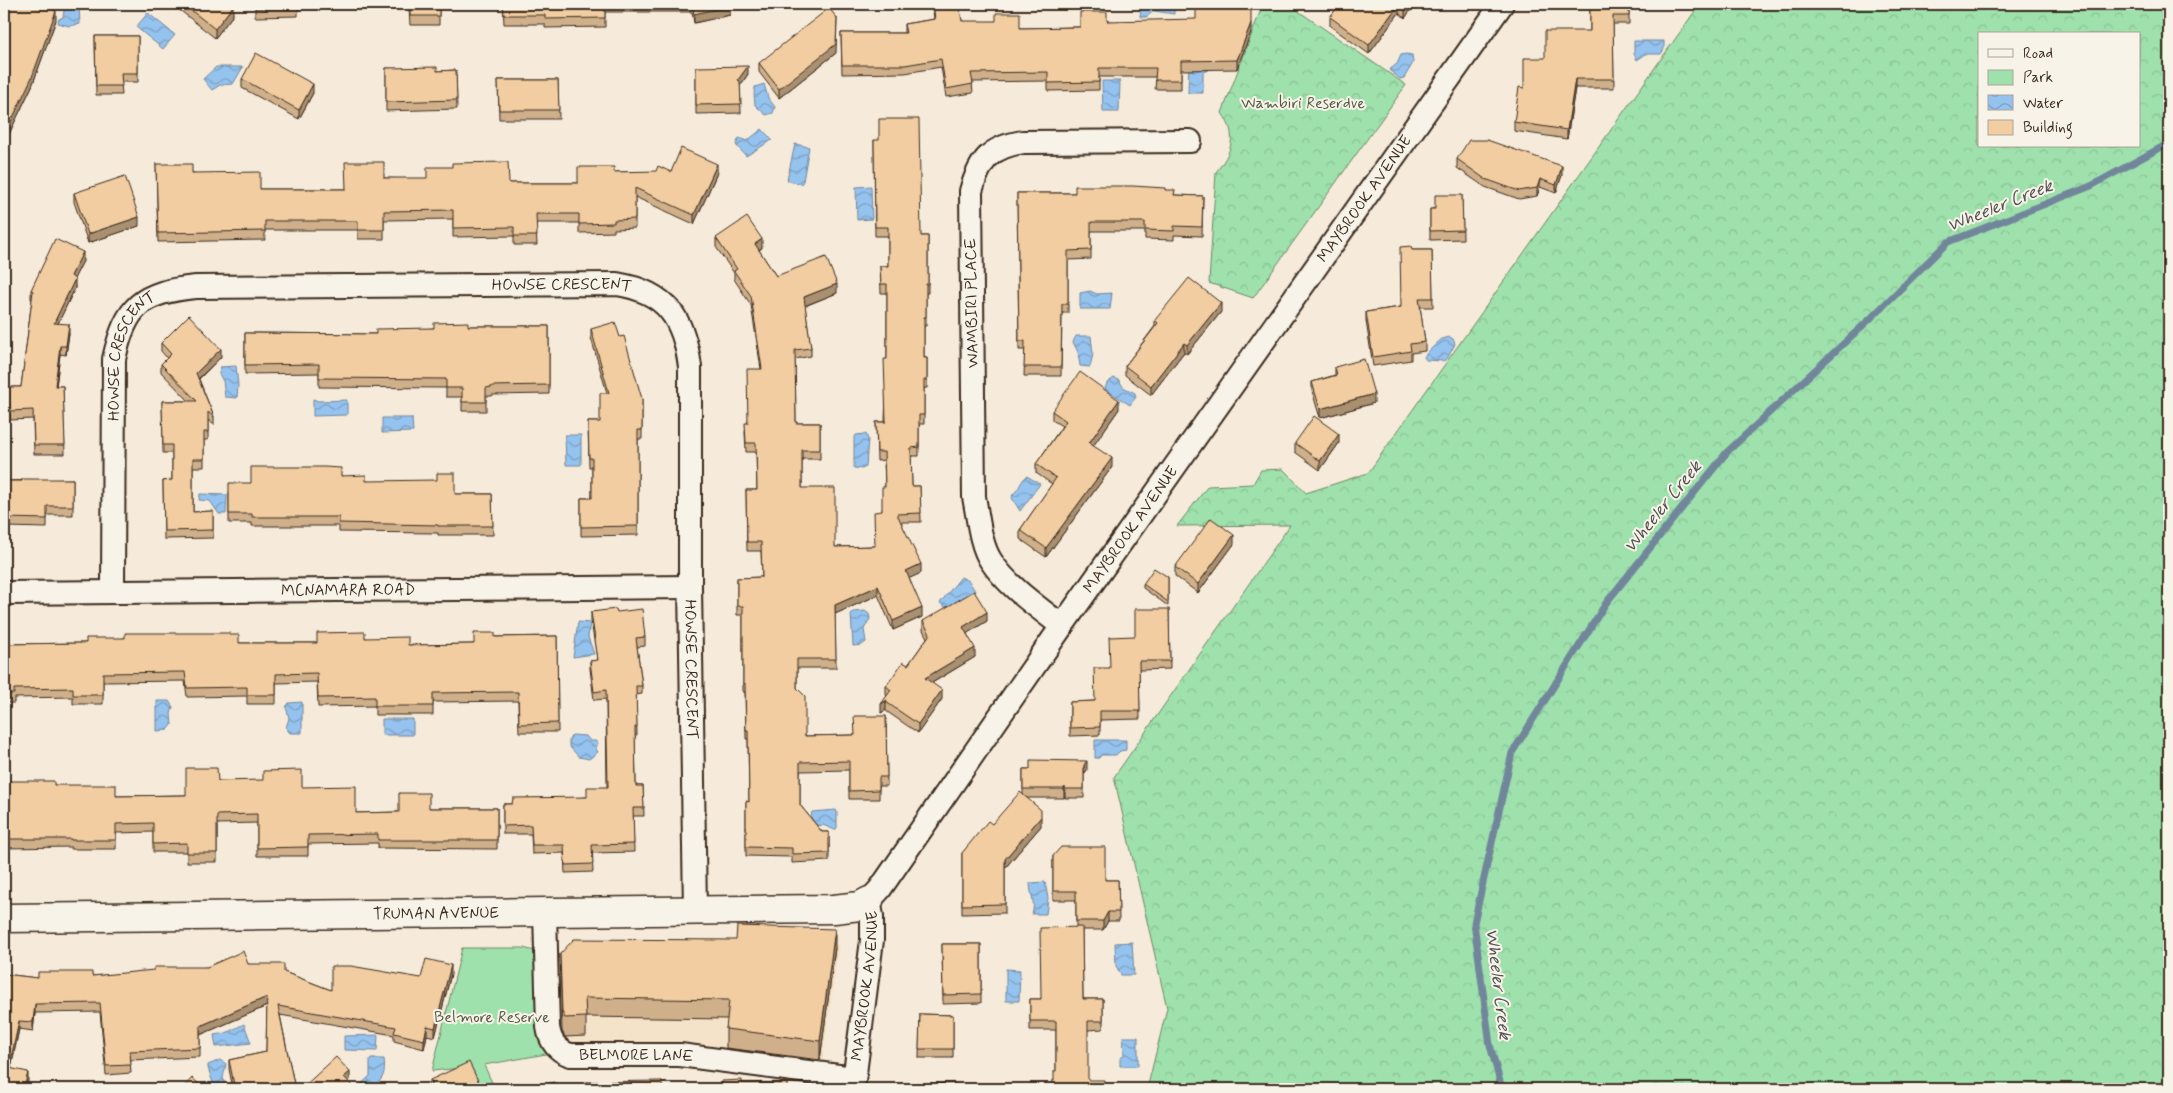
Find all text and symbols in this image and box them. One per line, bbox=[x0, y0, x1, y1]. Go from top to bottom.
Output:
legend bbox=[1978, 32, 2140, 148]
text: Road bbox=[2023, 44, 2053, 64]
text: Park bbox=[2023, 68, 2053, 88]
park label: Wambiri Reserdve bbox=[1241, 93, 1365, 114]
text: Water bbox=[2023, 94, 2063, 114]
text: Building bbox=[2023, 118, 2073, 139]
street label: MAYBROOK AVENUE bbox=[1312, 131, 1416, 266]
water label: Wheeler Creek bbox=[1944, 174, 2057, 238]
street label: WAMBIRI PLACE bbox=[960, 238, 984, 368]
street label: HOWSE CRESCENT bbox=[492, 273, 634, 297]
street label: HOWSE CRESCENT bbox=[103, 286, 159, 421]
water label: Wheeler Creek bbox=[1619, 455, 1708, 558]
street label: MAYBROOK AVENUE bbox=[1078, 462, 1183, 597]
street label: MCNAMARA ROAD bbox=[281, 579, 415, 601]
street label: HOWSE CRESCENT bbox=[680, 599, 703, 740]
street label: TRUMAN AVENUE bbox=[373, 902, 499, 924]
street label: MAYBROOK AVENUE bbox=[846, 909, 883, 1062]
water label: Wheeler Creek bbox=[1479, 927, 1517, 1042]
park label: Belmore Reserve bbox=[434, 1007, 550, 1028]
street label: BELMORE LANE bbox=[579, 1045, 695, 1067]

